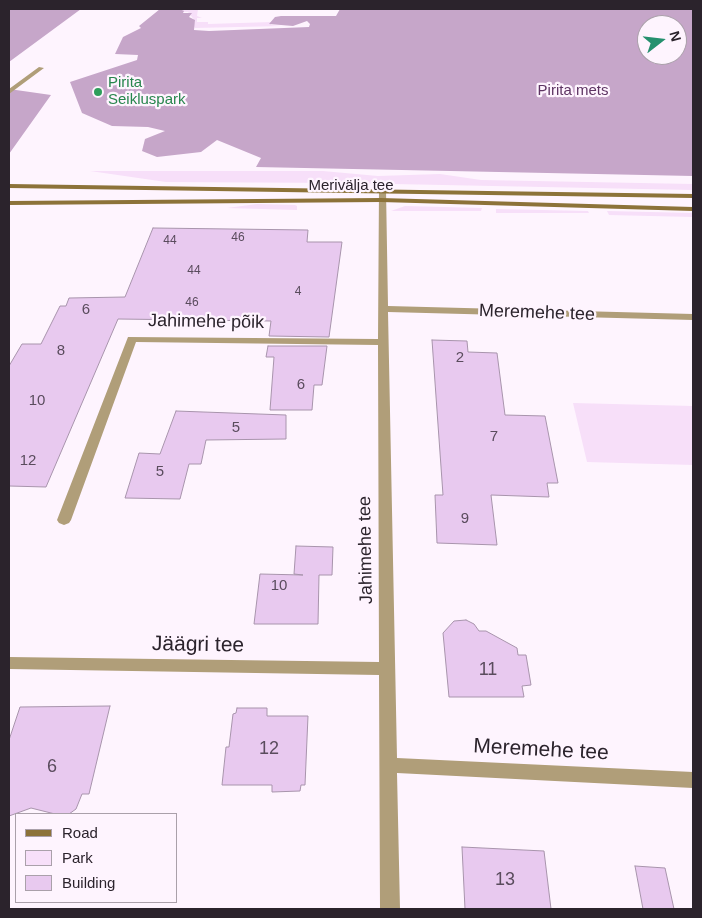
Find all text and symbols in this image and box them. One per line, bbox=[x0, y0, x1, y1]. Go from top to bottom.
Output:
north arrow bbox=[637, 15, 687, 65]
text: N bbox=[666, 29, 685, 43]
place label: Pirita Seikluspark bbox=[108, 74, 186, 109]
park label: Pirita mets bbox=[538, 82, 608, 100]
marker: Pirita Seikluspark bbox=[92, 86, 104, 98]
street label: Merivälja tee bbox=[308, 177, 394, 195]
house number: 46 bbox=[231, 231, 245, 245]
house number: 44 bbox=[163, 234, 177, 248]
house number: 44 bbox=[187, 264, 201, 278]
house number: 4 bbox=[295, 285, 301, 299]
house number: 46 bbox=[185, 296, 199, 310]
street label: Meremehe tee bbox=[479, 300, 595, 326]
house number: 6 bbox=[82, 301, 90, 319]
street label: Jahimehe põik bbox=[148, 310, 264, 334]
house number: 8 bbox=[57, 342, 65, 360]
house number: 2 bbox=[456, 349, 464, 367]
house number: 6 bbox=[297, 376, 305, 394]
house number: 10 bbox=[29, 392, 45, 410]
house number: 5 bbox=[232, 419, 240, 437]
house number: 7 bbox=[490, 428, 498, 446]
house number: 12 bbox=[20, 452, 36, 470]
house number: 5 bbox=[156, 463, 164, 481]
street label: Jahimehe tee bbox=[354, 496, 378, 604]
house number: 9 bbox=[461, 510, 469, 528]
house number: 10 bbox=[271, 577, 287, 595]
street label: Jäägri tee bbox=[152, 632, 244, 658]
house number: 11 bbox=[479, 659, 497, 681]
street label: Meremehe tee bbox=[473, 734, 609, 766]
house number: 12 bbox=[259, 738, 279, 760]
house number: 6 bbox=[47, 756, 57, 778]
legend bbox=[15, 813, 178, 903]
text: Road bbox=[62, 824, 98, 841]
text: Park bbox=[62, 849, 93, 866]
house number: 13 bbox=[495, 869, 515, 891]
text: Building bbox=[62, 874, 115, 891]

